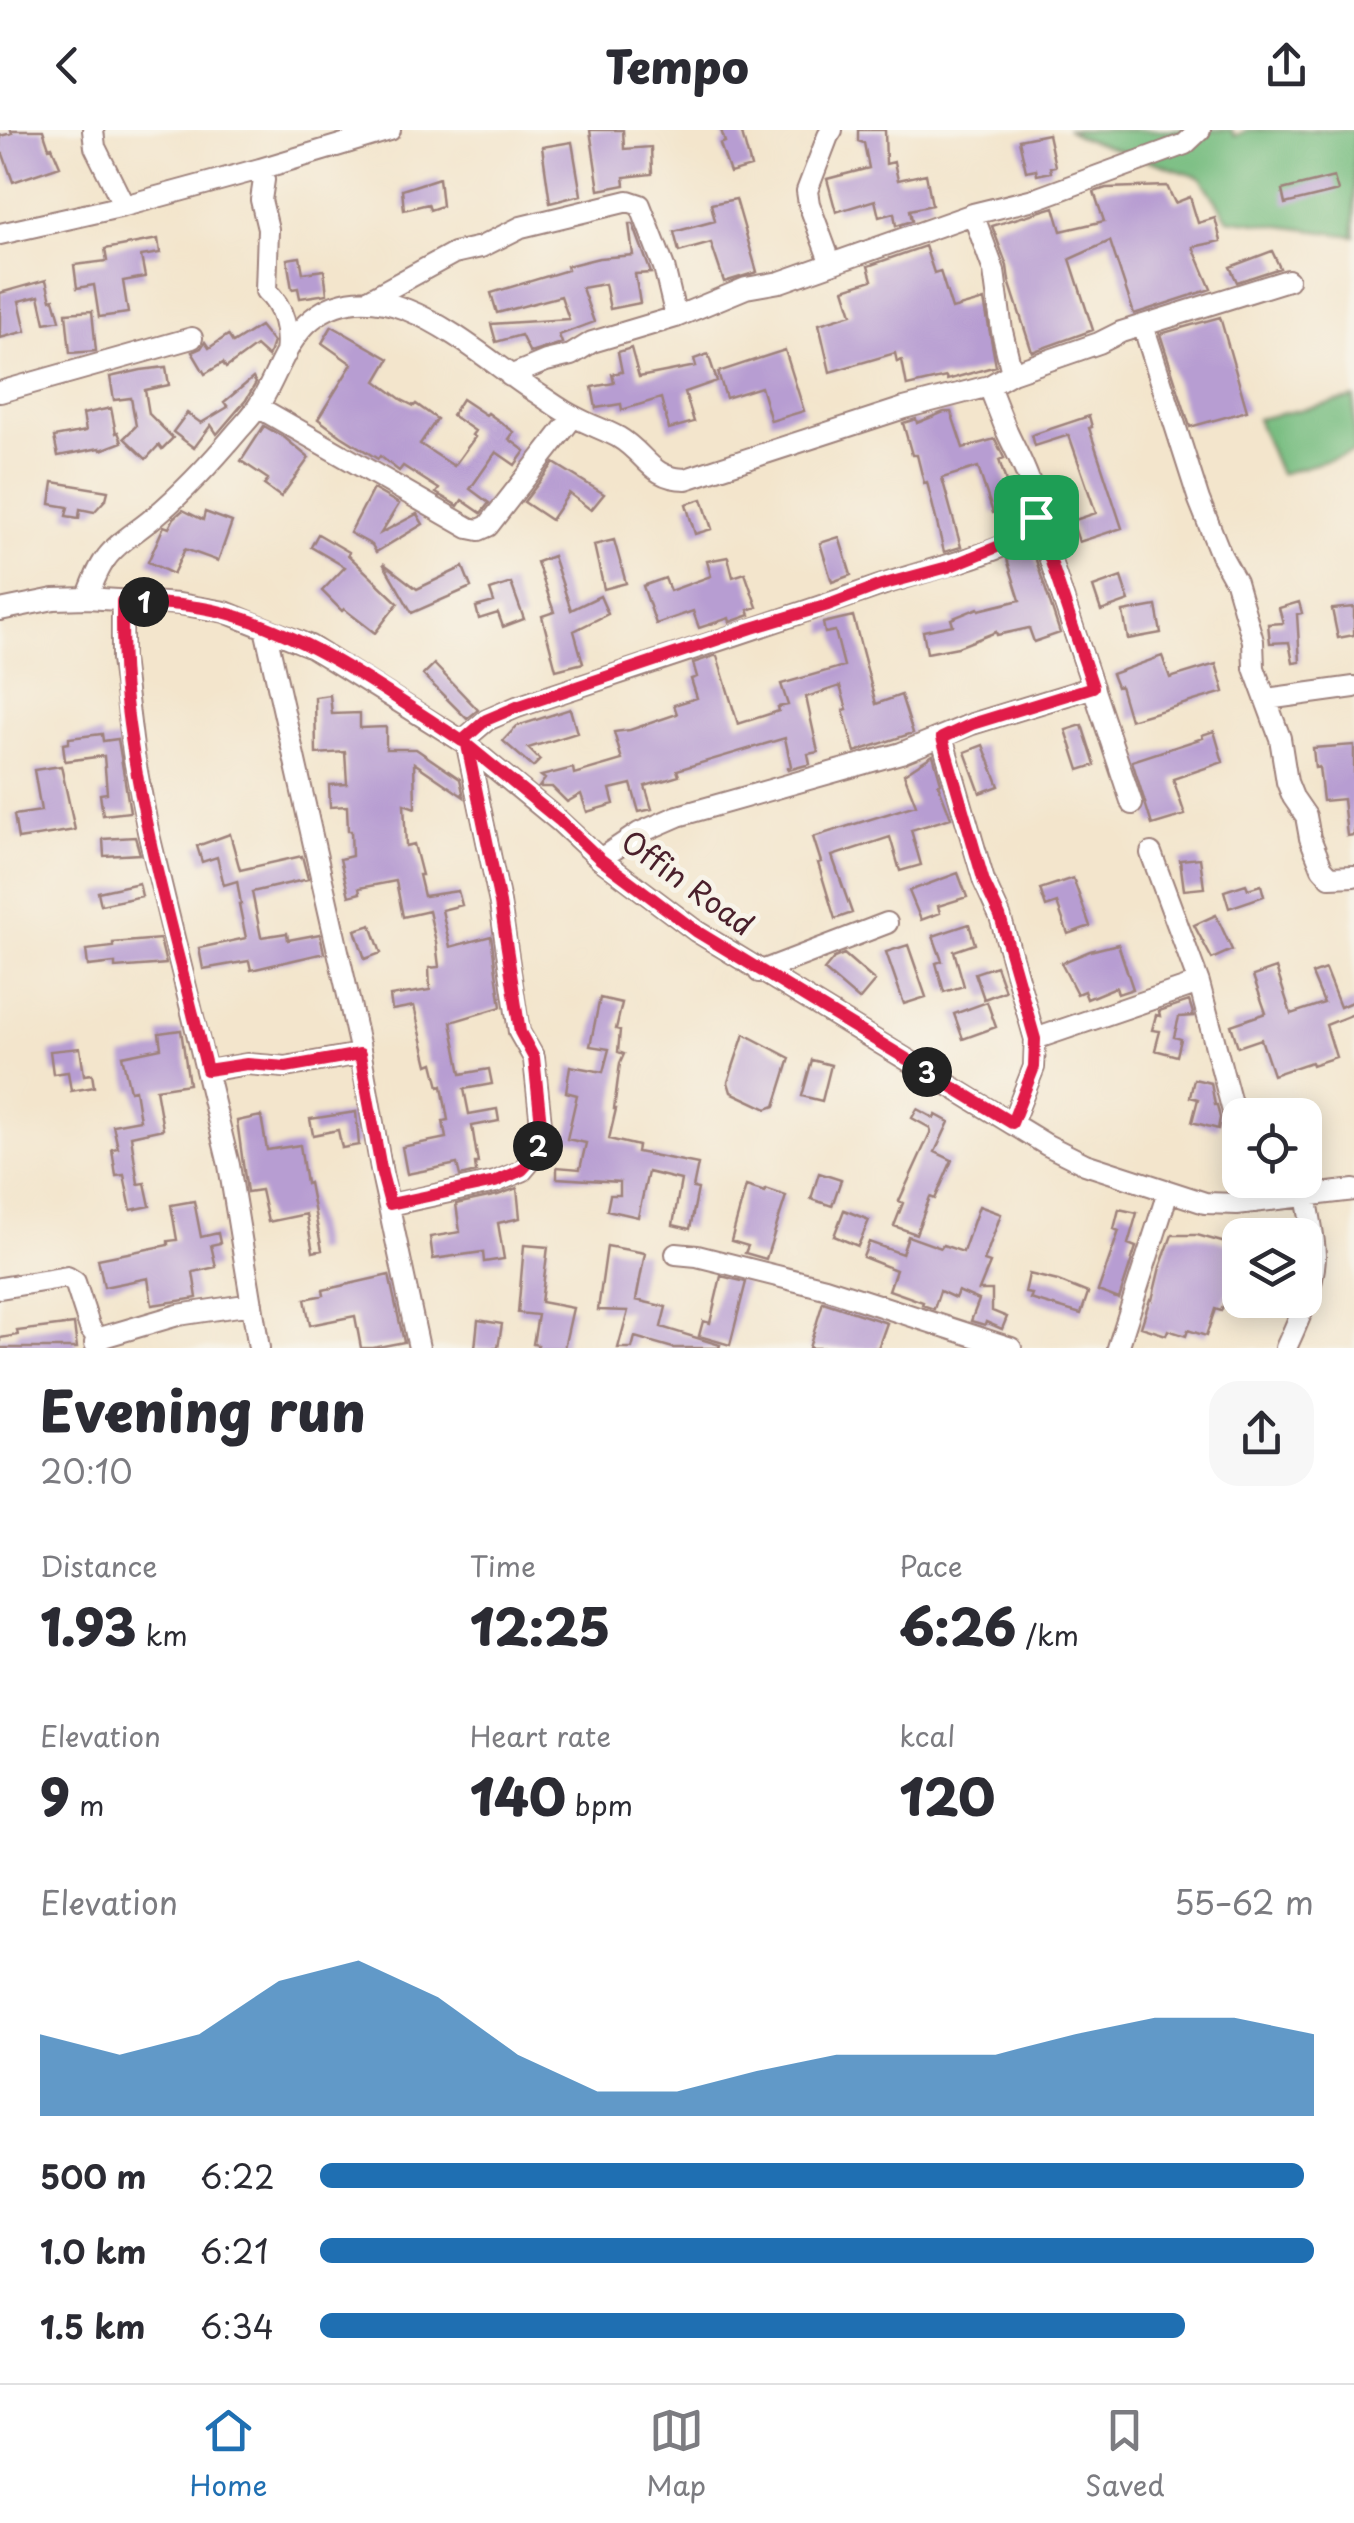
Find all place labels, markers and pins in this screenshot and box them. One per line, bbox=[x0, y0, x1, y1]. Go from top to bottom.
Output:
pin bbox=[994, 475, 1079, 560]
pin: 1 bbox=[119, 577, 169, 627]
pin: 3 bbox=[902, 1047, 952, 1097]
pin: 2 bbox=[513, 1121, 563, 1171]

